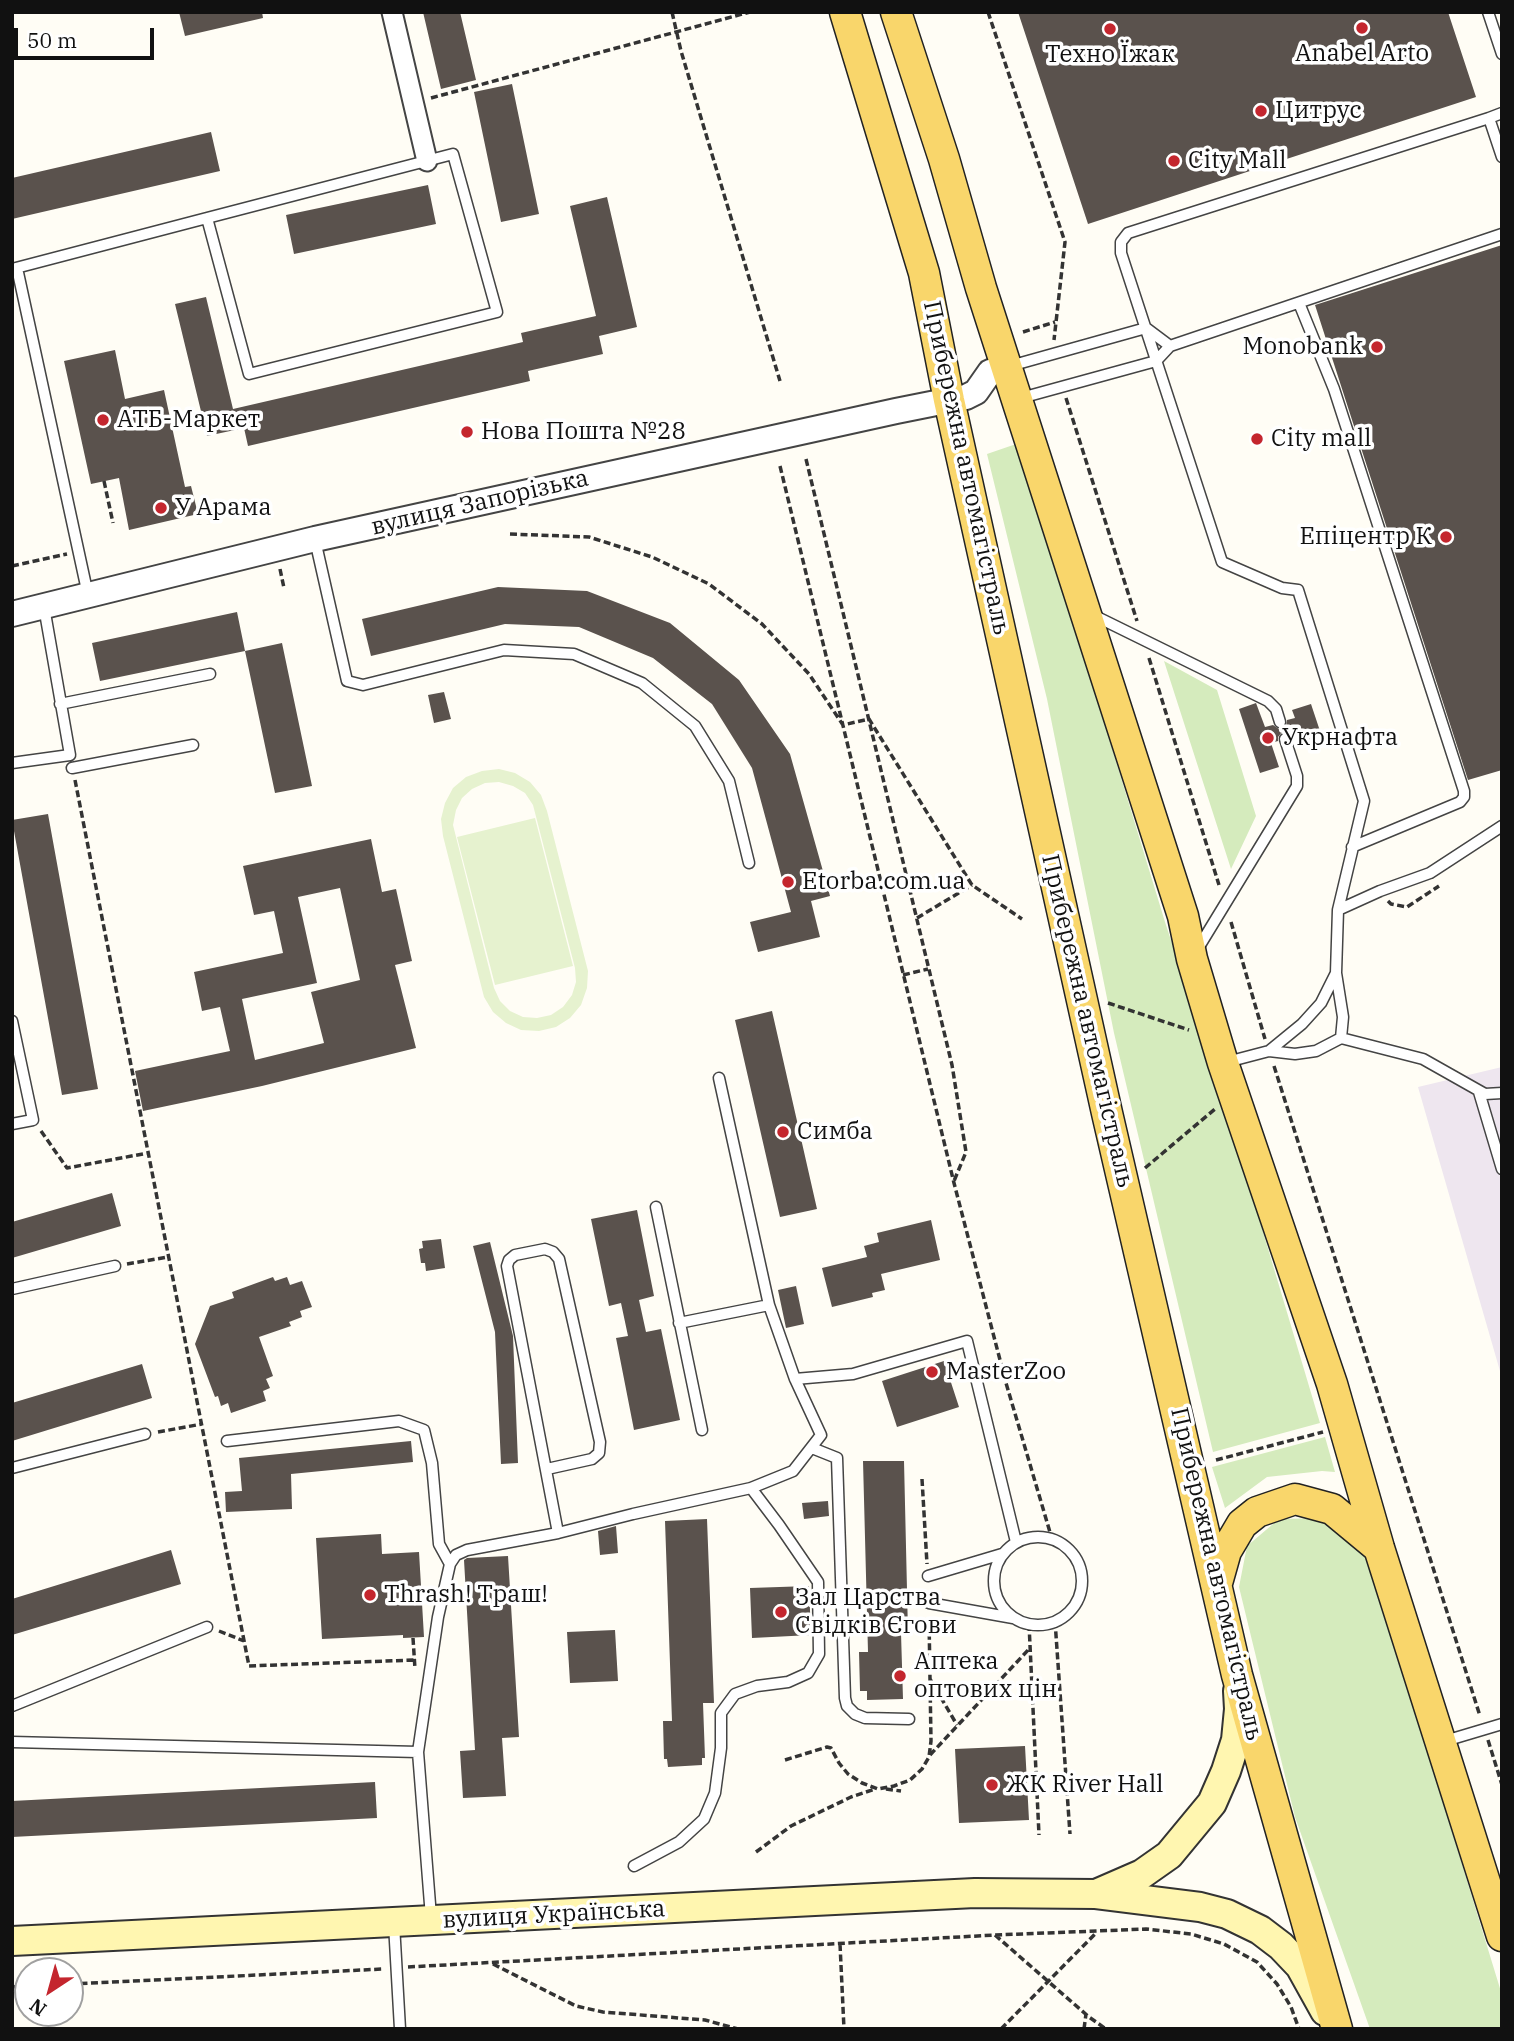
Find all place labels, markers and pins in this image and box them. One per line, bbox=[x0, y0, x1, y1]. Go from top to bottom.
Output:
marker: Anabel Arto bbox=[1354, 20, 1370, 36]
marker: Техно Їжак bbox=[1102, 21, 1118, 37]
place label: Anabel Arto bbox=[1295, 40, 1429, 68]
place label: Техно Їжак bbox=[1045, 41, 1175, 69]
place label: Цитрус bbox=[1275, 97, 1362, 125]
marker: Цитрус bbox=[1253, 103, 1269, 119]
place label: City Mall bbox=[1188, 147, 1286, 175]
marker: City Mall bbox=[1166, 153, 1182, 169]
place label: Monobank bbox=[1243, 333, 1363, 361]
marker: Monobank bbox=[1369, 339, 1385, 355]
place label: АТБ-Маркет bbox=[117, 406, 260, 434]
marker: АТБ-Маркет bbox=[95, 412, 111, 428]
place label: Нова Пошта №28 bbox=[481, 418, 686, 446]
marker: Нова Пошта №28 bbox=[459, 424, 475, 440]
place label: City mall bbox=[1271, 425, 1371, 453]
marker: City mall bbox=[1249, 431, 1265, 447]
place label: У Арама bbox=[175, 494, 272, 522]
marker: У Арама bbox=[153, 500, 169, 516]
place label: Епіцентр К bbox=[1299, 523, 1432, 551]
marker: Епіцентр К bbox=[1438, 529, 1454, 545]
place label: Укрнафта bbox=[1282, 724, 1398, 752]
marker: Укрнафта bbox=[1260, 730, 1276, 746]
place label: Etorba.com.ua bbox=[802, 868, 966, 896]
marker: Etorba.com.ua bbox=[780, 874, 796, 890]
place label: Симба bbox=[797, 1118, 873, 1146]
marker: Симба bbox=[775, 1124, 791, 1140]
place label: MasterZoo bbox=[946, 1358, 1066, 1386]
marker: MasterZoo bbox=[924, 1364, 940, 1380]
place label: Thrash! Траш! bbox=[384, 1581, 548, 1609]
place label: Зал Царства Свідків Єгови bbox=[795, 1584, 957, 1640]
marker: Thrash! Траш! bbox=[362, 1587, 378, 1603]
marker: Зал Царства Свідків Єгови bbox=[773, 1604, 789, 1620]
place label: Аптека оптових цін bbox=[914, 1648, 1057, 1704]
marker: Аптека оптових цін bbox=[892, 1668, 908, 1684]
place label: ЖК River Hall bbox=[1006, 1771, 1163, 1799]
marker: ЖК River Hall bbox=[984, 1777, 1000, 1793]

